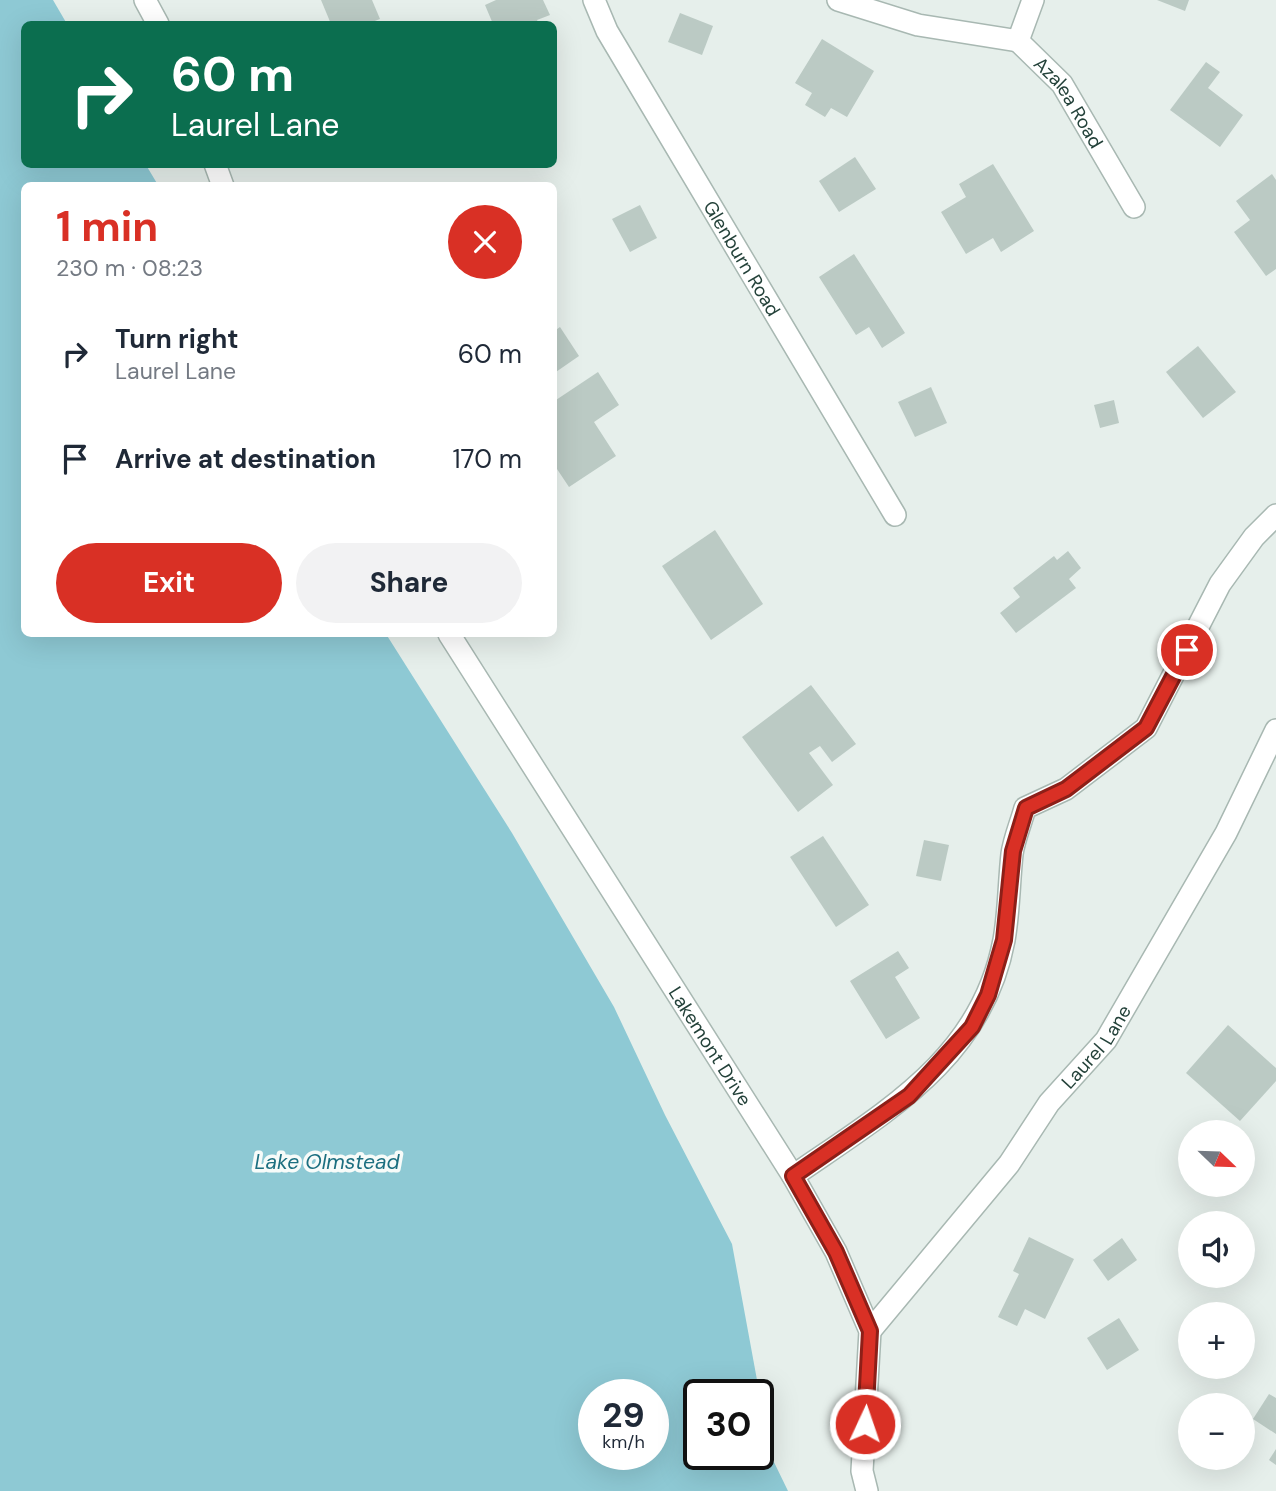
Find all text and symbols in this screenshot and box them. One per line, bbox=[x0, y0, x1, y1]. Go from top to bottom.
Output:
text: 60 m bbox=[171, 42, 294, 106]
icon: right bbox=[56, 49, 147, 140]
street label: Azalea Road bbox=[1029, 51, 1109, 152]
text: Laurel Lane bbox=[171, 104, 339, 146]
street label: Glenburn Road bbox=[698, 196, 786, 321]
text: 1 min bbox=[56, 199, 158, 254]
button: close bbox=[448, 205, 522, 279]
text: 230 m · 08:23 bbox=[56, 253, 203, 283]
text: Turn right bbox=[115, 322, 239, 356]
icon: right bbox=[56, 335, 94, 373]
text: 60 m bbox=[458, 337, 522, 371]
text: Laurel Lane bbox=[115, 356, 236, 386]
icon: arrive bbox=[56, 440, 94, 478]
text: Arrive at destination bbox=[115, 442, 376, 476]
text: 170 m bbox=[453, 442, 522, 476]
button: Exit bbox=[56, 543, 282, 623]
button: Share bbox=[296, 543, 522, 623]
pin bbox=[1157, 620, 1217, 680]
icon: arrive bbox=[1168, 631, 1206, 669]
street label: Lakemont Drive bbox=[663, 982, 758, 1110]
street label: Laurel Lane bbox=[1056, 1000, 1136, 1094]
north arrow bbox=[1178, 1120, 1255, 1197]
map controls bbox=[1178, 1120, 1255, 1470]
water label: Lake Olmstead bbox=[254, 1148, 401, 1176]
button: sound bbox=[1178, 1211, 1255, 1288]
button: + bbox=[1178, 1302, 1255, 1379]
speed limit sign: 30 bbox=[683, 1379, 774, 1470]
position arrow bbox=[828, 1387, 902, 1461]
text: 29 bbox=[602, 1392, 645, 1438]
button: − bbox=[1178, 1393, 1255, 1470]
text: km/h bbox=[602, 1430, 645, 1454]

